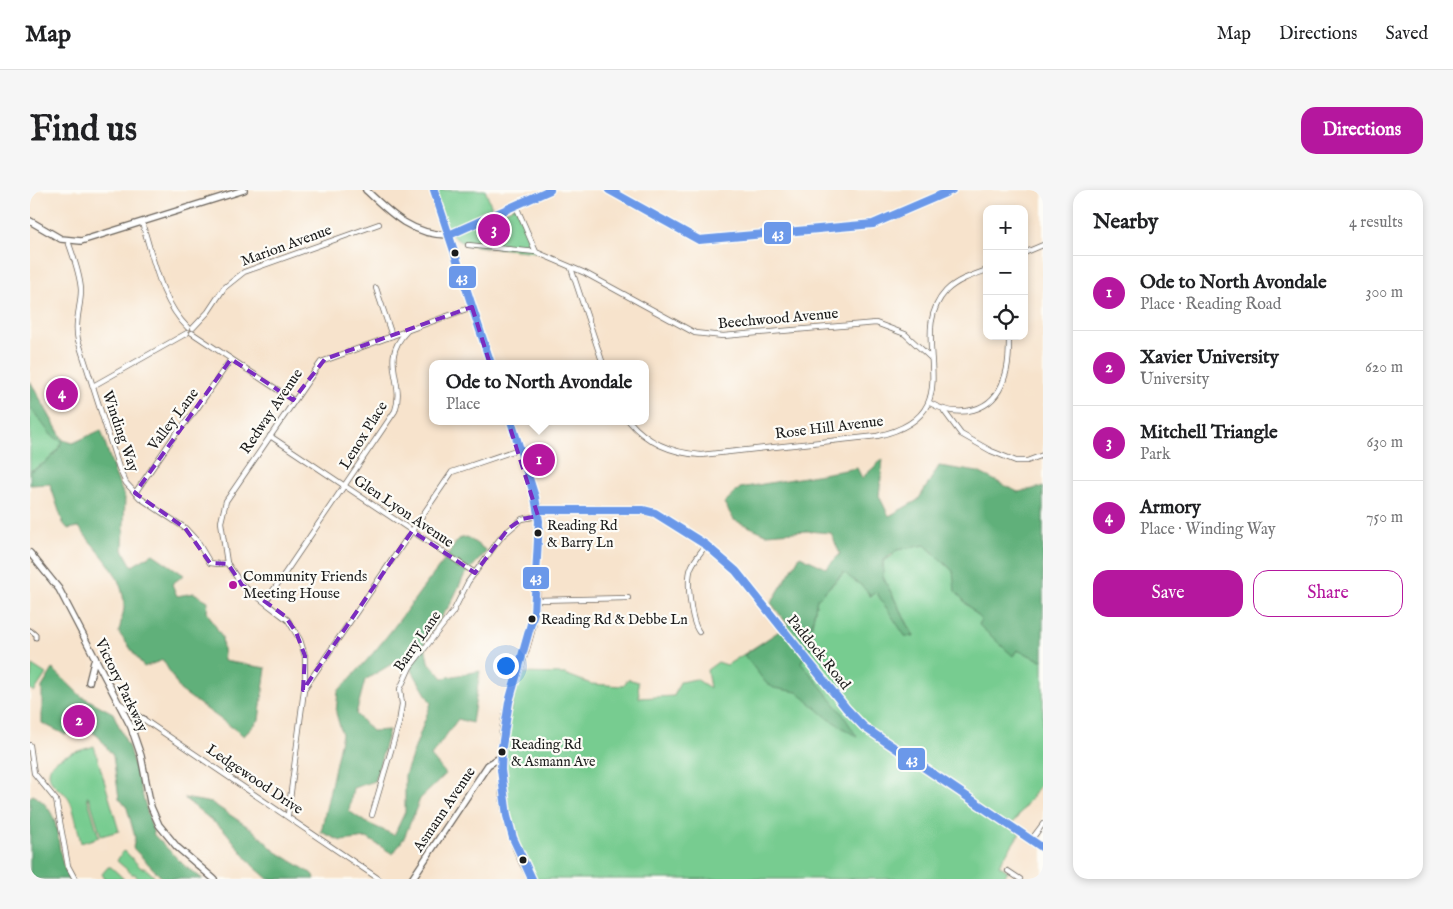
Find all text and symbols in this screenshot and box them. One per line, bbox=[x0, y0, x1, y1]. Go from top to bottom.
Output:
text: Map bbox=[25, 19, 71, 50]
text: Map bbox=[1217, 23, 1251, 46]
text: Directions bbox=[1279, 23, 1357, 46]
text: Saved bbox=[1385, 23, 1428, 46]
button: Directions bbox=[1301, 107, 1423, 154]
text: Find us bbox=[30, 108, 137, 153]
map controls bbox=[983, 205, 1028, 340]
button: + bbox=[983, 205, 1028, 250]
text: Nearby bbox=[1093, 209, 1158, 236]
pin: 3 bbox=[478, 211, 510, 249]
text: 4 results bbox=[1349, 213, 1403, 233]
street label: Marion Avenue bbox=[238, 220, 334, 271]
line badge: 43 bbox=[763, 221, 792, 245]
text: 43 bbox=[772, 225, 784, 243]
unlabelled marker bbox=[450, 248, 460, 258]
button: − bbox=[983, 250, 1028, 295]
line badge: 43 bbox=[448, 265, 477, 289]
text: 43 bbox=[456, 269, 468, 287]
text: Ode to North Avondale bbox=[1140, 271, 1327, 295]
text: 1 bbox=[1106, 283, 1112, 303]
text: 300 m bbox=[1365, 283, 1403, 303]
button: locate bbox=[983, 295, 1028, 340]
text: Place · Reading Road bbox=[1140, 295, 1281, 315]
street label: Beechwood Avenue bbox=[717, 304, 839, 333]
text: Xavier University bbox=[1140, 346, 1279, 370]
text: 2 bbox=[1105, 358, 1113, 378]
text: 620 m bbox=[1365, 358, 1403, 378]
popup bbox=[429, 360, 649, 425]
street label: Redway Avenue bbox=[236, 365, 307, 458]
text: University bbox=[1140, 370, 1209, 390]
text: Ode to North Avondale bbox=[446, 371, 632, 395]
pin: 4 bbox=[46, 375, 78, 413]
street label: Valley Lane bbox=[143, 384, 203, 455]
street label: Winding Way bbox=[98, 388, 144, 475]
text: Place bbox=[446, 395, 480, 415]
street label: Lenox Place bbox=[335, 398, 392, 473]
street label: Rose Hill Avenue bbox=[774, 411, 884, 444]
text: Mitchell Triangle bbox=[1140, 421, 1278, 445]
text: 3 bbox=[1106, 433, 1112, 453]
text: 630 m bbox=[1367, 433, 1403, 453]
pin: 1 bbox=[523, 441, 555, 479]
text: Park bbox=[1140, 445, 1170, 465]
street label: Glen Lyon Avenue bbox=[350, 471, 458, 552]
text: Armory bbox=[1140, 496, 1201, 520]
text: 4 bbox=[1105, 508, 1113, 528]
text: 750 m bbox=[1366, 508, 1403, 528]
place label: Reading Rd & Barry Ln bbox=[547, 517, 618, 552]
text: Place · Winding Way bbox=[1140, 520, 1276, 540]
marker: Reading Rd & Barry Ln bbox=[533, 528, 543, 538]
line badge: 43 bbox=[522, 566, 550, 590]
place label: Community Friends Meeting House bbox=[243, 567, 367, 603]
text: 43 bbox=[530, 569, 542, 587]
button: Save bbox=[1093, 570, 1243, 617]
button: Share bbox=[1253, 570, 1403, 617]
marker: Community Friends Meeting House bbox=[227, 579, 239, 591]
street label: Barry Lane bbox=[390, 607, 445, 675]
place label: Reading Rd & Debbe Ln bbox=[541, 611, 688, 629]
street label: Paddock Road bbox=[783, 611, 855, 694]
marker: Reading Rd & Debbe Ln bbox=[527, 614, 537, 624]
street label: Victory Parkway bbox=[90, 635, 153, 736]
your location bbox=[493, 653, 519, 679]
pin: 2 bbox=[63, 702, 95, 740]
place label: Reading Rd & Asmann Ave bbox=[511, 736, 596, 771]
street label: Ledgewood Drive bbox=[203, 740, 307, 819]
marker: Reading Rd & Asmann Ave bbox=[497, 747, 507, 757]
line badge: 43 bbox=[897, 747, 926, 771]
text: 43 bbox=[906, 751, 918, 769]
street label: Asmann Avenue bbox=[408, 763, 480, 856]
unlabelled marker bbox=[518, 855, 528, 865]

